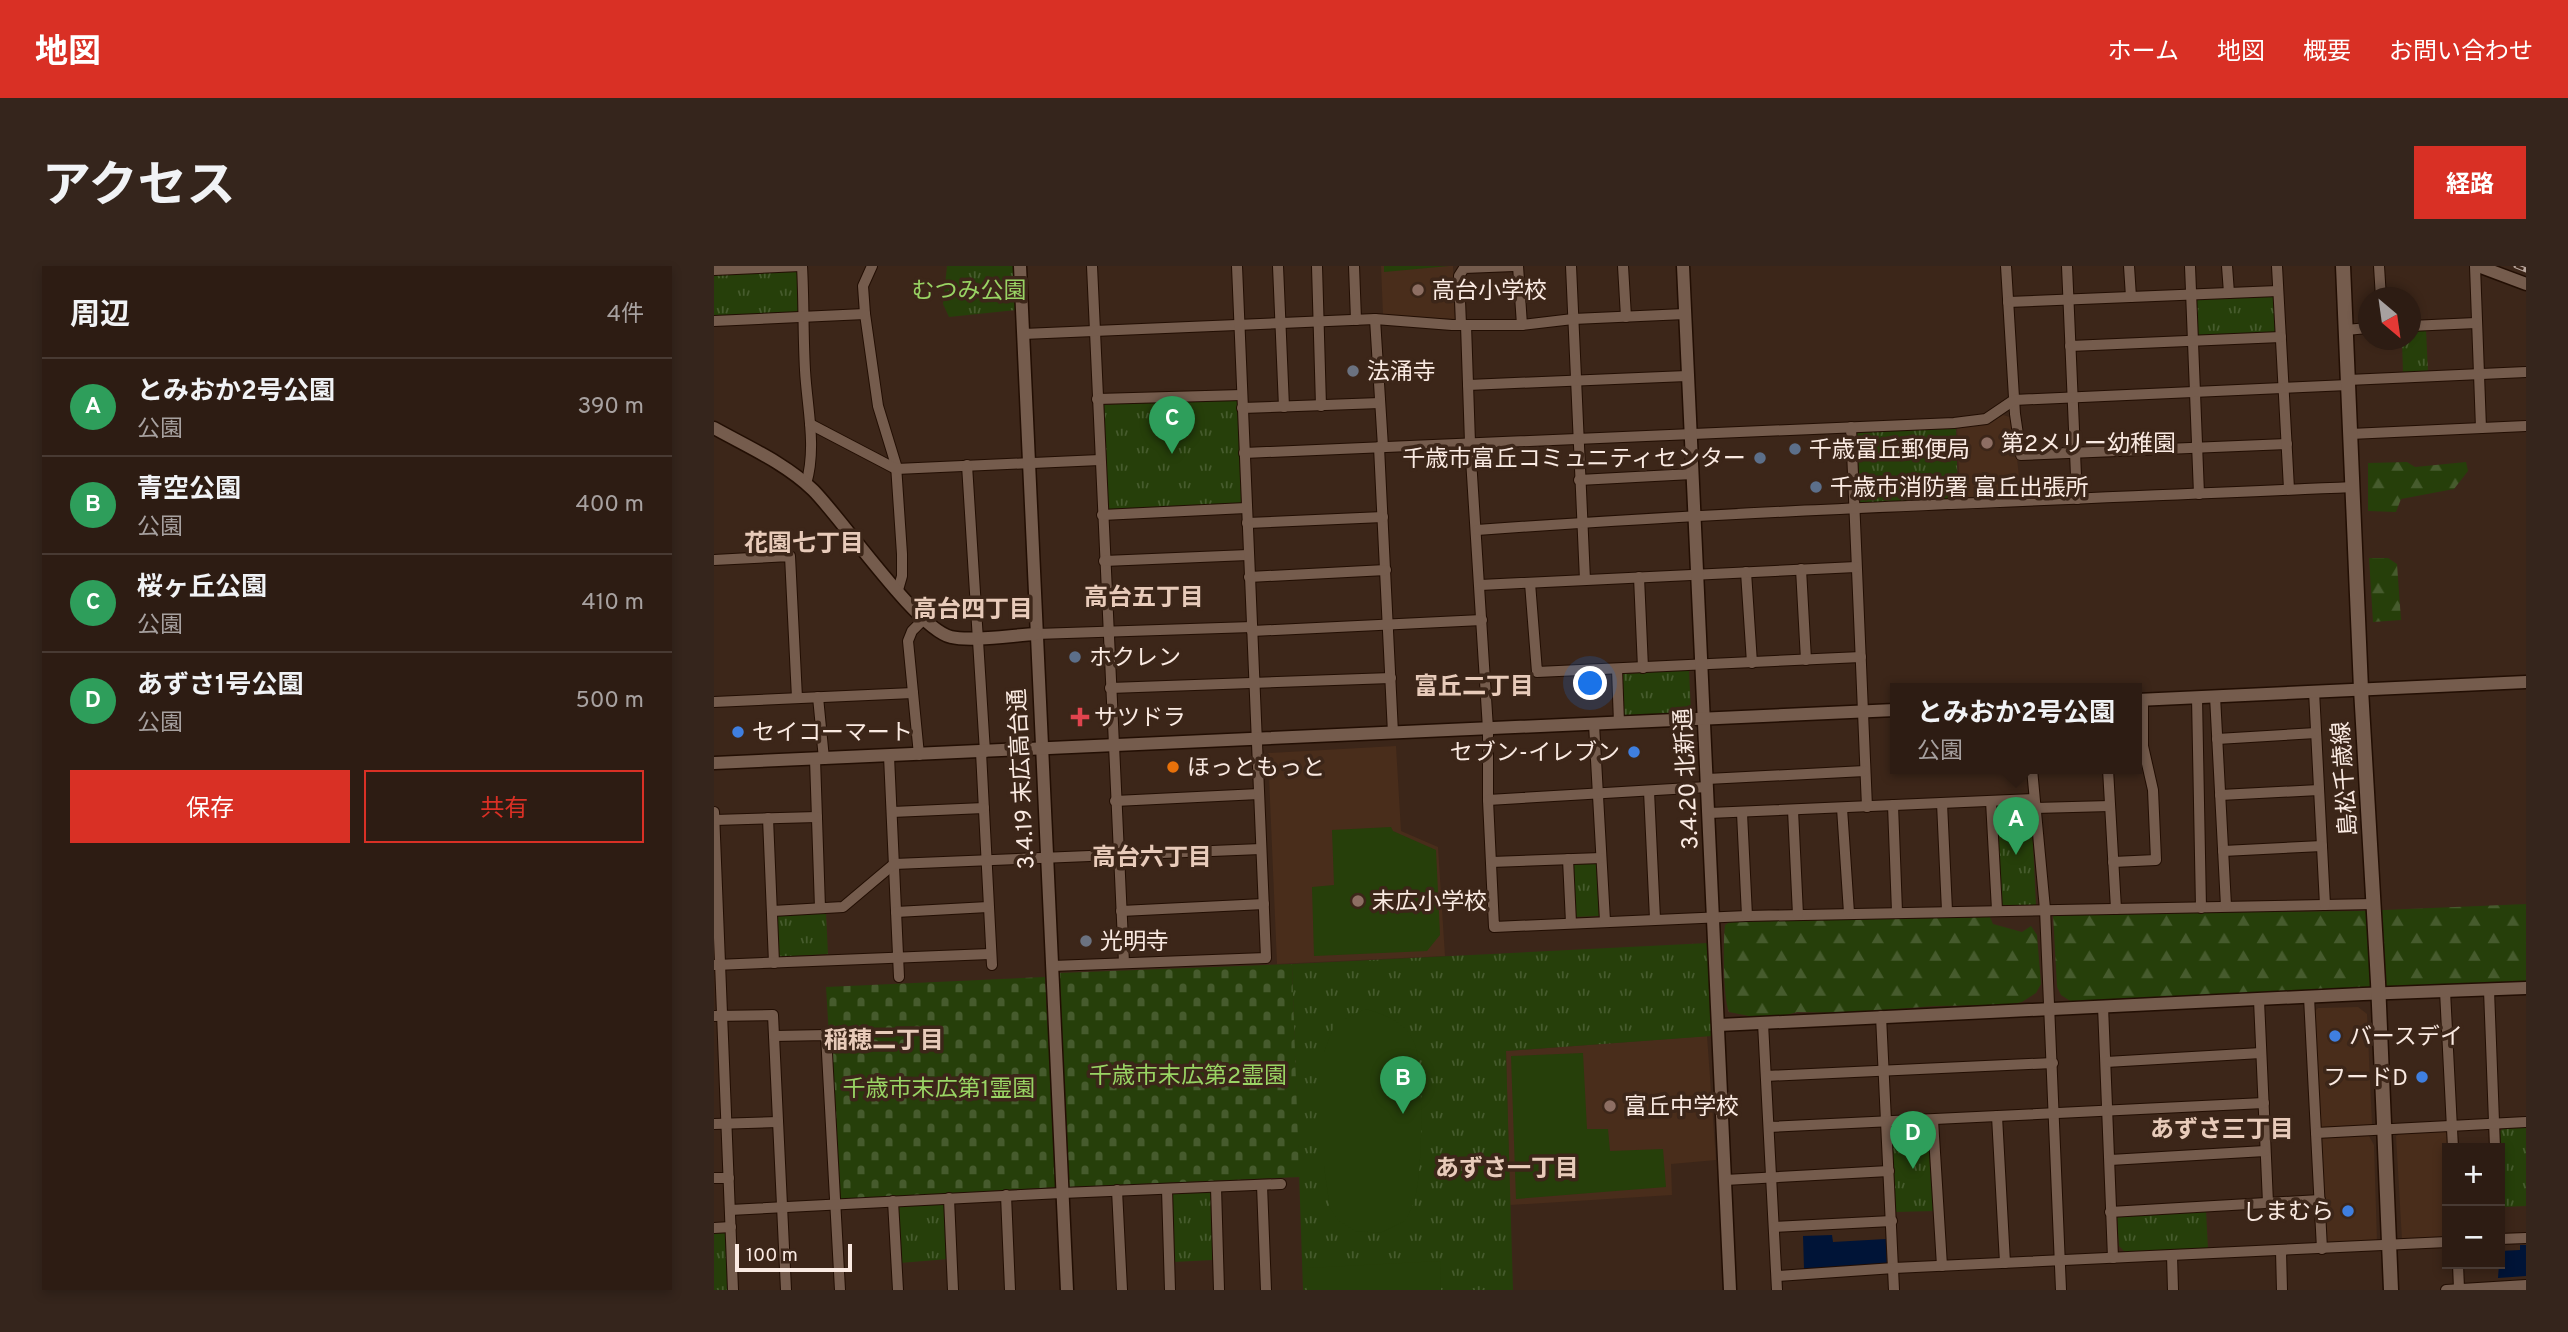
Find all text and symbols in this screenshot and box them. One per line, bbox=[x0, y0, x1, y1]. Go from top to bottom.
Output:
text: 地図 bbox=[35, 33, 101, 75]
text: ホーム bbox=[2108, 38, 2179, 68]
text: 地図 bbox=[2217, 38, 2265, 68]
text: 概要 bbox=[2303, 38, 2351, 68]
text: お問い合わせ bbox=[2389, 38, 2533, 68]
button: 経路 bbox=[2414, 146, 2526, 219]
text: アクセス bbox=[42, 158, 236, 220]
park label: むつみ公園 bbox=[912, 278, 1027, 307]
place label: 高台小学校 bbox=[1432, 278, 1547, 307]
marker: 高台小学校 bbox=[1410, 282, 1426, 298]
north arrow bbox=[2358, 287, 2421, 350]
text: 周辺 bbox=[70, 298, 130, 335]
text: 4件 bbox=[607, 301, 644, 330]
place label: 法涌寺 bbox=[1367, 359, 1436, 388]
marker: 法涌寺 bbox=[1345, 363, 1361, 379]
text: とみおか2号公園 bbox=[137, 376, 335, 409]
text: A bbox=[85, 393, 101, 422]
text: 390 m bbox=[577, 393, 644, 422]
pin: C bbox=[1149, 396, 1195, 454]
text: 公園 bbox=[137, 416, 183, 445]
place label: 第2メリー幼稚園 bbox=[2001, 431, 2176, 460]
marker: 第2メリー幼稚園 bbox=[1979, 435, 1995, 451]
place label: 千歳富丘郵便局 bbox=[1809, 437, 1970, 466]
marker: 千歳富丘郵便局 bbox=[1787, 441, 1803, 457]
place label: 千歳市富丘コミュニティセンター bbox=[1402, 446, 1746, 475]
marker: 千歳市富丘コミュニティセンター bbox=[1752, 450, 1768, 466]
text: 青空公園 bbox=[137, 474, 241, 507]
place label: 千歳市消防署 富丘出張所 bbox=[1830, 475, 2088, 504]
marker: 千歳市消防署 富丘出張所 bbox=[1808, 479, 1824, 495]
text: B bbox=[85, 491, 101, 520]
text: 400 m bbox=[575, 491, 644, 520]
text: 公園 bbox=[137, 514, 183, 543]
district label: 花園七丁目 bbox=[744, 530, 864, 560]
text: 桜ヶ丘公園 bbox=[137, 572, 267, 605]
district label: 高台五丁目 bbox=[1084, 584, 1204, 614]
text: C bbox=[86, 589, 100, 618]
text: 410 m bbox=[581, 589, 644, 618]
district label: 高台四丁目 bbox=[913, 596, 1033, 626]
text: 公園 bbox=[137, 612, 183, 641]
place label: ホクレン bbox=[1089, 645, 1181, 674]
marker: ホクレン bbox=[1067, 649, 1083, 665]
your location bbox=[1573, 666, 1607, 700]
text: あずさ1号公園 bbox=[137, 670, 303, 703]
district label: 富丘二丁目 bbox=[1414, 673, 1534, 703]
popup bbox=[1890, 683, 2142, 774]
text: D bbox=[85, 687, 101, 716]
text: 500 m bbox=[576, 687, 644, 716]
street label: 3.4.19 末広高台通 bbox=[1004, 688, 1043, 870]
text: とみおか2号公園 bbox=[1917, 698, 2115, 731]
place label: サツドラ bbox=[1094, 705, 1186, 734]
street label: 3.4.20 北新通 bbox=[1670, 707, 1707, 850]
marker: サツドラ bbox=[1072, 709, 1088, 725]
text: 公園 bbox=[137, 710, 183, 739]
place label: セイコーマート bbox=[752, 720, 913, 749]
street label: 島松千歳線 bbox=[2328, 720, 2365, 837]
marker: セイコーマート bbox=[730, 724, 746, 740]
text: 公園 bbox=[1917, 738, 1963, 767]
place label: セブン-イレブン bbox=[1450, 740, 1620, 769]
marker: セブン-イレブン bbox=[1626, 744, 1642, 760]
place label: ほっともっと bbox=[1187, 755, 1325, 784]
marker: ほっともっと bbox=[1165, 759, 1181, 775]
button: 保存 bbox=[70, 770, 350, 843]
button: 共有 bbox=[364, 770, 644, 843]
pin: A bbox=[1993, 797, 2039, 855]
district label: 高台六丁目 bbox=[1092, 844, 1212, 874]
place label: 末広小学校 bbox=[1372, 889, 1487, 918]
marker: 末広小学校 bbox=[1350, 893, 1366, 909]
place label: 光明寺 bbox=[1100, 929, 1169, 958]
marker: 光明寺 bbox=[1078, 933, 1094, 949]
place label: バースデイ bbox=[2349, 1024, 2463, 1053]
district label: 稲穂二丁目 bbox=[824, 1027, 944, 1057]
marker: バースデイ bbox=[2327, 1028, 2343, 1044]
pin: B bbox=[1380, 1056, 1426, 1114]
park label: 千歳市末広第2霊園 bbox=[1089, 1063, 1287, 1092]
place label: フードD bbox=[2323, 1065, 2408, 1094]
marker: フードD bbox=[2414, 1069, 2430, 1085]
park label: 千歳市末広第1霊園 bbox=[843, 1076, 1035, 1105]
place label: 富丘中学校 bbox=[1624, 1094, 1739, 1123]
marker: 富丘中学校 bbox=[1602, 1098, 1618, 1114]
pin: D bbox=[1890, 1111, 1936, 1169]
district label: あずさ三丁目 bbox=[2150, 1116, 2294, 1146]
map controls bbox=[2442, 1143, 2505, 1269]
button: + bbox=[2442, 1143, 2505, 1206]
district label: あずさ一丁目 bbox=[1435, 1155, 1579, 1185]
place label: しまむら bbox=[2242, 1199, 2334, 1228]
marker: しまむら bbox=[2340, 1203, 2356, 1219]
button: − bbox=[2442, 1206, 2505, 1269]
scale bar bbox=[735, 1241, 852, 1273]
text: 100 m bbox=[746, 1244, 798, 1268]

